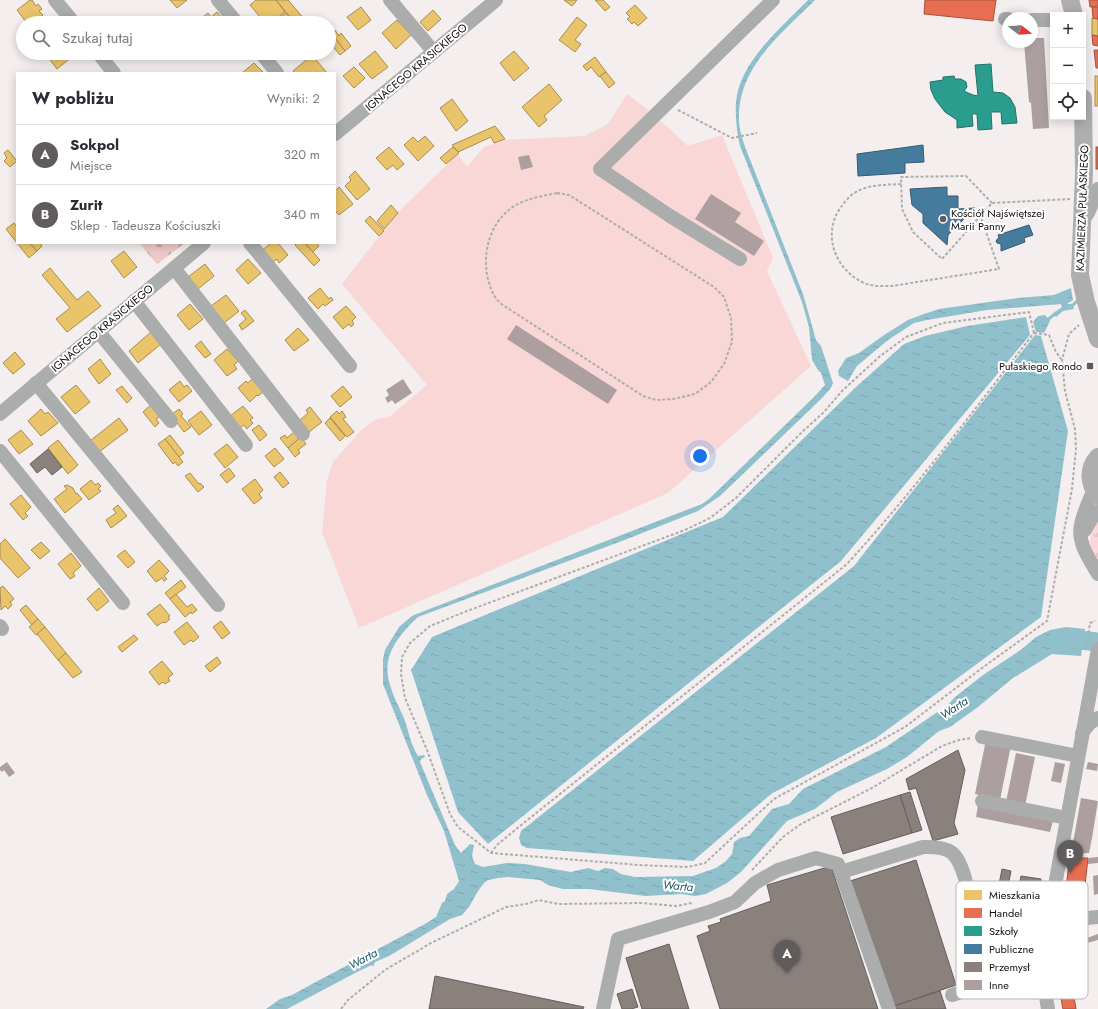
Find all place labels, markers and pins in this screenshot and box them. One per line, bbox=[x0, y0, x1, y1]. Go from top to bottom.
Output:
place label: Kościół Najświętszej Marii Panny bbox=[951, 205, 1045, 234]
marker: Kościół Najświętszej Marii Panny bbox=[938, 214, 948, 224]
place label: Pułaskiego Rondo bbox=[999, 358, 1082, 374]
marker: Pułaskiego Rondo bbox=[1085, 361, 1095, 371]
pin: B bbox=[1057, 840, 1083, 873]
pin: A bbox=[774, 940, 800, 973]

